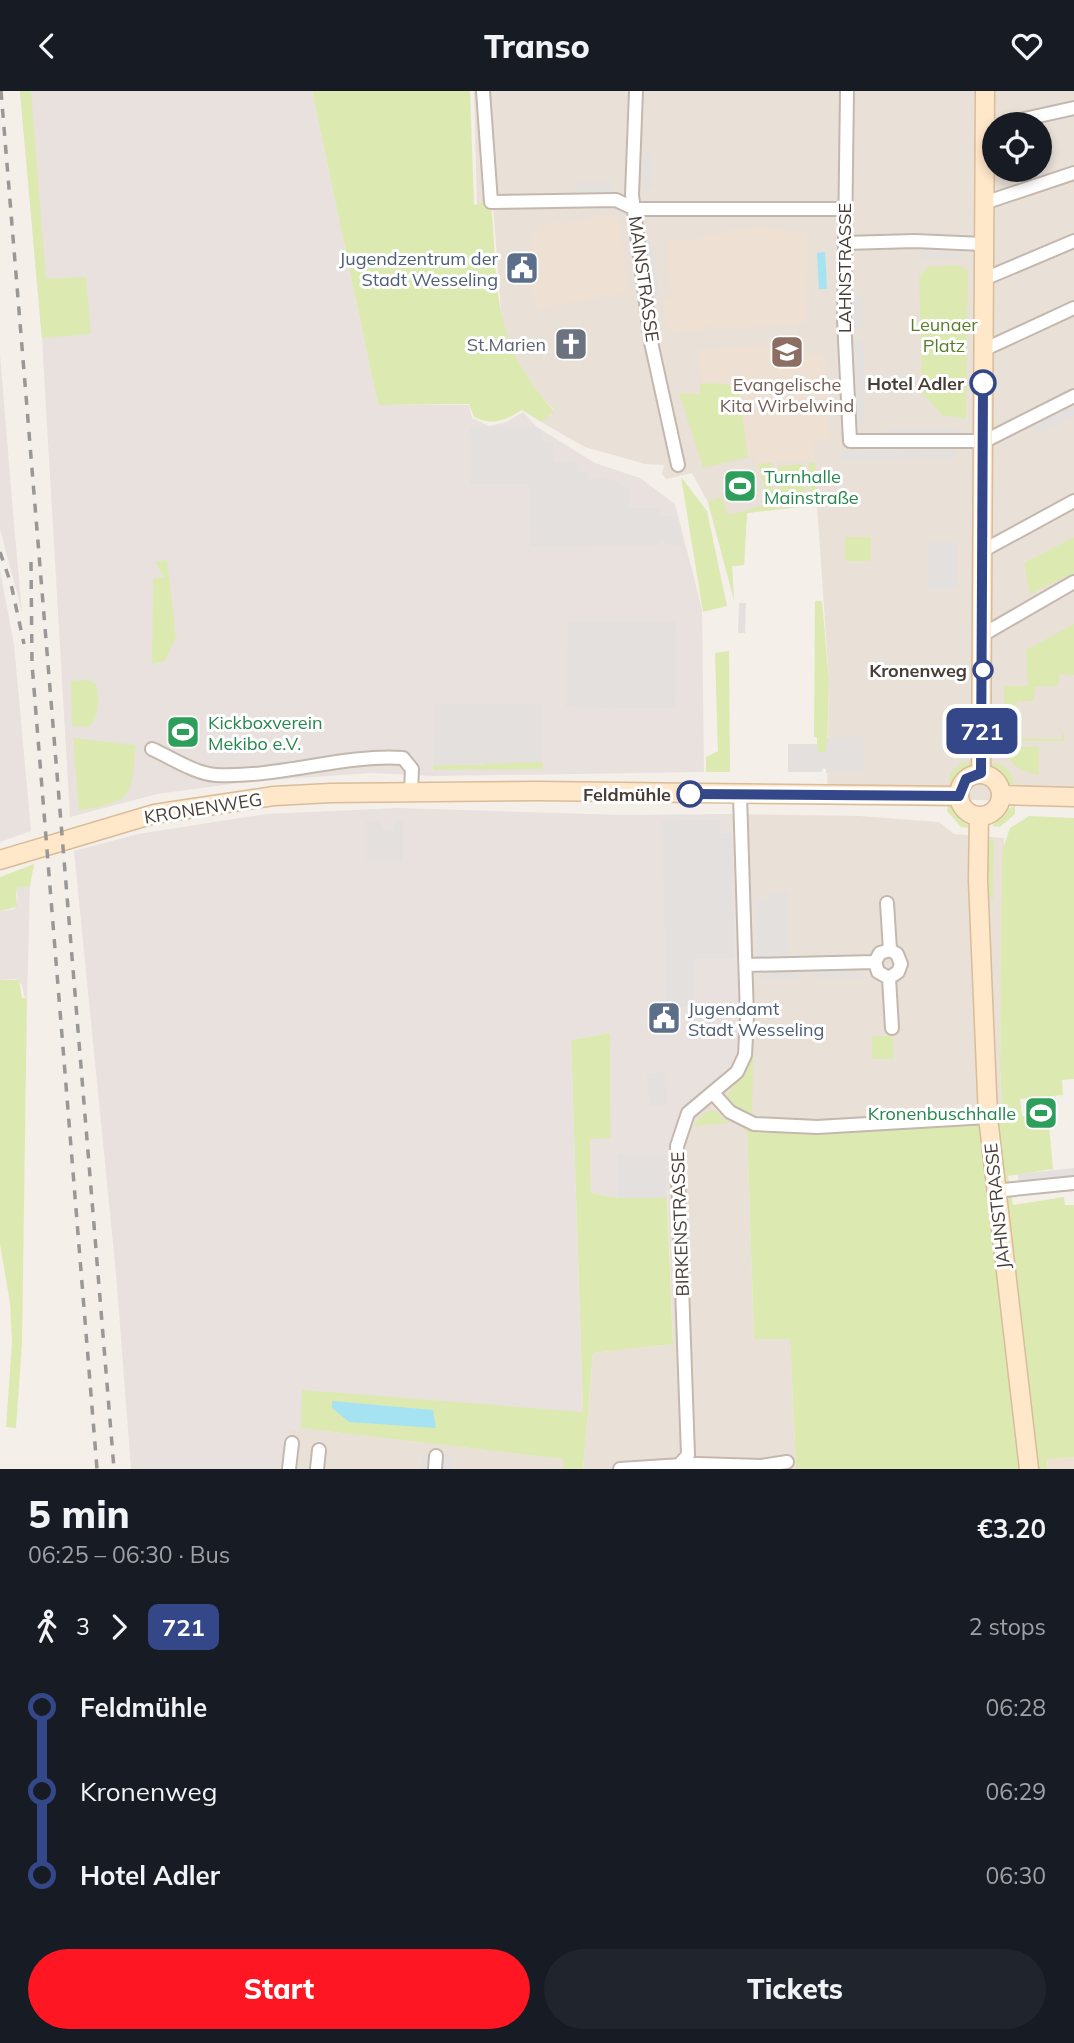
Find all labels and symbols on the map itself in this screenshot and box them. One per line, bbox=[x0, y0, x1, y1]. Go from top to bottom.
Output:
street label: LAHNSTRASSE bbox=[833, 203, 856, 333]
street label: MAINSTRASSE bbox=[624, 215, 664, 343]
place label: Jugendzentrum der Stadt Wesseling bbox=[339, 247, 498, 291]
public building icon: Jugendzentrum der Stadt Wesseling bbox=[503, 249, 541, 287]
park label: Leunaer Platz bbox=[910, 313, 978, 357]
church icon: St.Marien bbox=[552, 325, 590, 363]
place label: St.Marien bbox=[467, 333, 546, 356]
school or university icon: Evangelische Kita Wirbelwind bbox=[768, 333, 806, 371]
marker: Hotel Adler bbox=[970, 370, 996, 396]
place label: Hotel Adler bbox=[867, 372, 965, 395]
place label: Evangelische Kita Wirbelwind bbox=[720, 373, 854, 417]
place label: Turnhalle Mainstraße bbox=[764, 465, 859, 509]
sports icon: Turnhalle Mainstraße bbox=[721, 467, 759, 505]
place label: Kronenweg bbox=[869, 659, 967, 682]
marker: Kronenweg bbox=[973, 660, 993, 680]
line badge: 721 bbox=[942, 708, 1022, 754]
place label: Kickboxverein Mekibo e.V. bbox=[208, 711, 322, 755]
sports icon: Kickboxverein Mekibo e.V. bbox=[164, 713, 202, 751]
marker: Feldmühle bbox=[677, 781, 703, 807]
place label: Feldmühle bbox=[583, 783, 671, 806]
street label: KRONENWEG bbox=[143, 787, 263, 829]
place label: Jugendamt Stadt Wesseling bbox=[688, 997, 824, 1041]
public building icon: Jugendamt Stadt Wesseling bbox=[645, 999, 683, 1037]
sports icon: Kronenbuschhalle bbox=[1022, 1094, 1060, 1132]
place label: Kronenbuschhalle bbox=[868, 1102, 1016, 1125]
street label: JAHNSTRASSE bbox=[979, 1142, 1015, 1270]
street label: BIRKENSTRASSE bbox=[666, 1151, 694, 1297]

